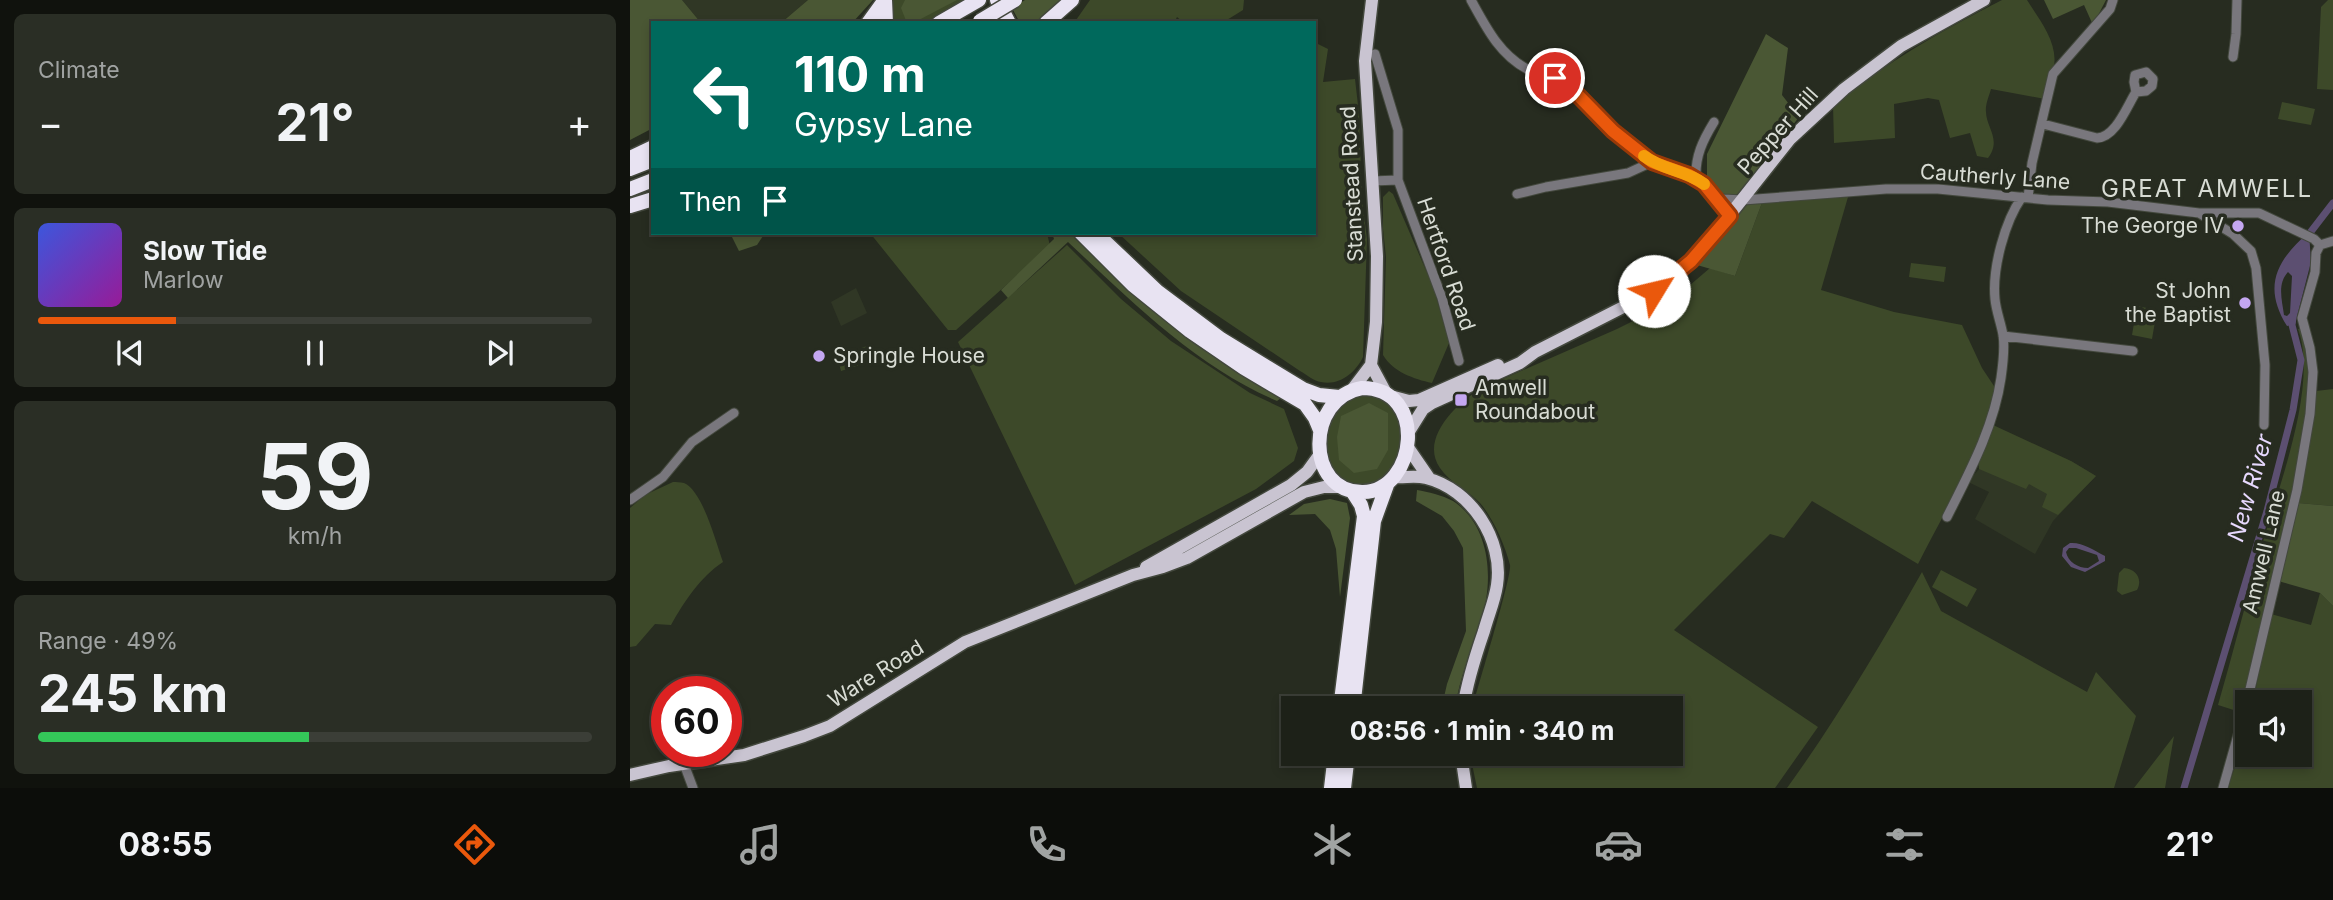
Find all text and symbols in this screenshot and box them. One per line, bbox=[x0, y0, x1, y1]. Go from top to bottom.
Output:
text: 110 m bbox=[794, 45, 926, 104]
pin bbox=[1525, 48, 1585, 108]
icon: left bbox=[679, 49, 770, 140]
text: Climate bbox=[38, 56, 120, 84]
icon: arrive bbox=[1536, 59, 1574, 97]
street label: Pepper Hill bbox=[1732, 82, 1823, 179]
text: 21° bbox=[275, 91, 355, 154]
text: − bbox=[38, 100, 63, 146]
text: + bbox=[567, 100, 592, 146]
text: Gypsy Lane bbox=[794, 105, 973, 144]
street label: Stanstead Road bbox=[1335, 105, 1368, 263]
street label: Cautherly Lane bbox=[1919, 159, 2071, 194]
district label: GREAT AMWELL bbox=[2101, 174, 2313, 203]
icon: arrive bbox=[756, 182, 794, 220]
text: Then bbox=[679, 186, 742, 217]
street label: Hertford Road bbox=[1412, 194, 1481, 334]
place label: The George IV bbox=[2081, 213, 2224, 238]
marker: The George IV bbox=[2230, 218, 2246, 234]
text: Slow Tide bbox=[143, 235, 267, 266]
position arrow bbox=[1617, 254, 1691, 328]
text: Marlow bbox=[143, 266, 223, 294]
place label: St John the Baptist bbox=[2125, 278, 2231, 327]
marker: St John the Baptist bbox=[2237, 295, 2253, 311]
icon: previous bbox=[111, 334, 149, 372]
icon: pause bbox=[296, 334, 334, 372]
icon: next bbox=[481, 334, 519, 372]
place label: Springle House bbox=[833, 343, 985, 368]
marker: Springle House bbox=[811, 348, 827, 364]
place label: Amwell Roundabout bbox=[1475, 375, 1595, 424]
marker: Amwell Roundabout bbox=[1453, 392, 1469, 408]
text: 59 bbox=[256, 421, 374, 531]
water label: New River bbox=[2221, 430, 2279, 545]
street label: Amwell Lane bbox=[2237, 488, 2290, 616]
text: km/h bbox=[288, 522, 342, 550]
text: Range · 49% bbox=[38, 627, 178, 655]
street label: Ware Road bbox=[823, 634, 928, 713]
text: 245 km bbox=[38, 662, 228, 725]
speed limit sign: 60 bbox=[651, 676, 742, 767]
map controls bbox=[2235, 690, 2312, 767]
button: sound bbox=[2235, 690, 2312, 767]
text: 08:56 · 1 min · 340 m bbox=[1350, 715, 1614, 746]
icon: directions bbox=[450, 820, 499, 869]
icon: music bbox=[736, 820, 785, 869]
icon: phone bbox=[1022, 820, 1071, 869]
icon: climate bbox=[1308, 820, 1357, 869]
icon: car bbox=[1594, 820, 1643, 869]
icon: filters bbox=[1880, 820, 1929, 869]
text: 08:55 bbox=[119, 825, 213, 864]
text: 21° bbox=[2166, 825, 2214, 864]

